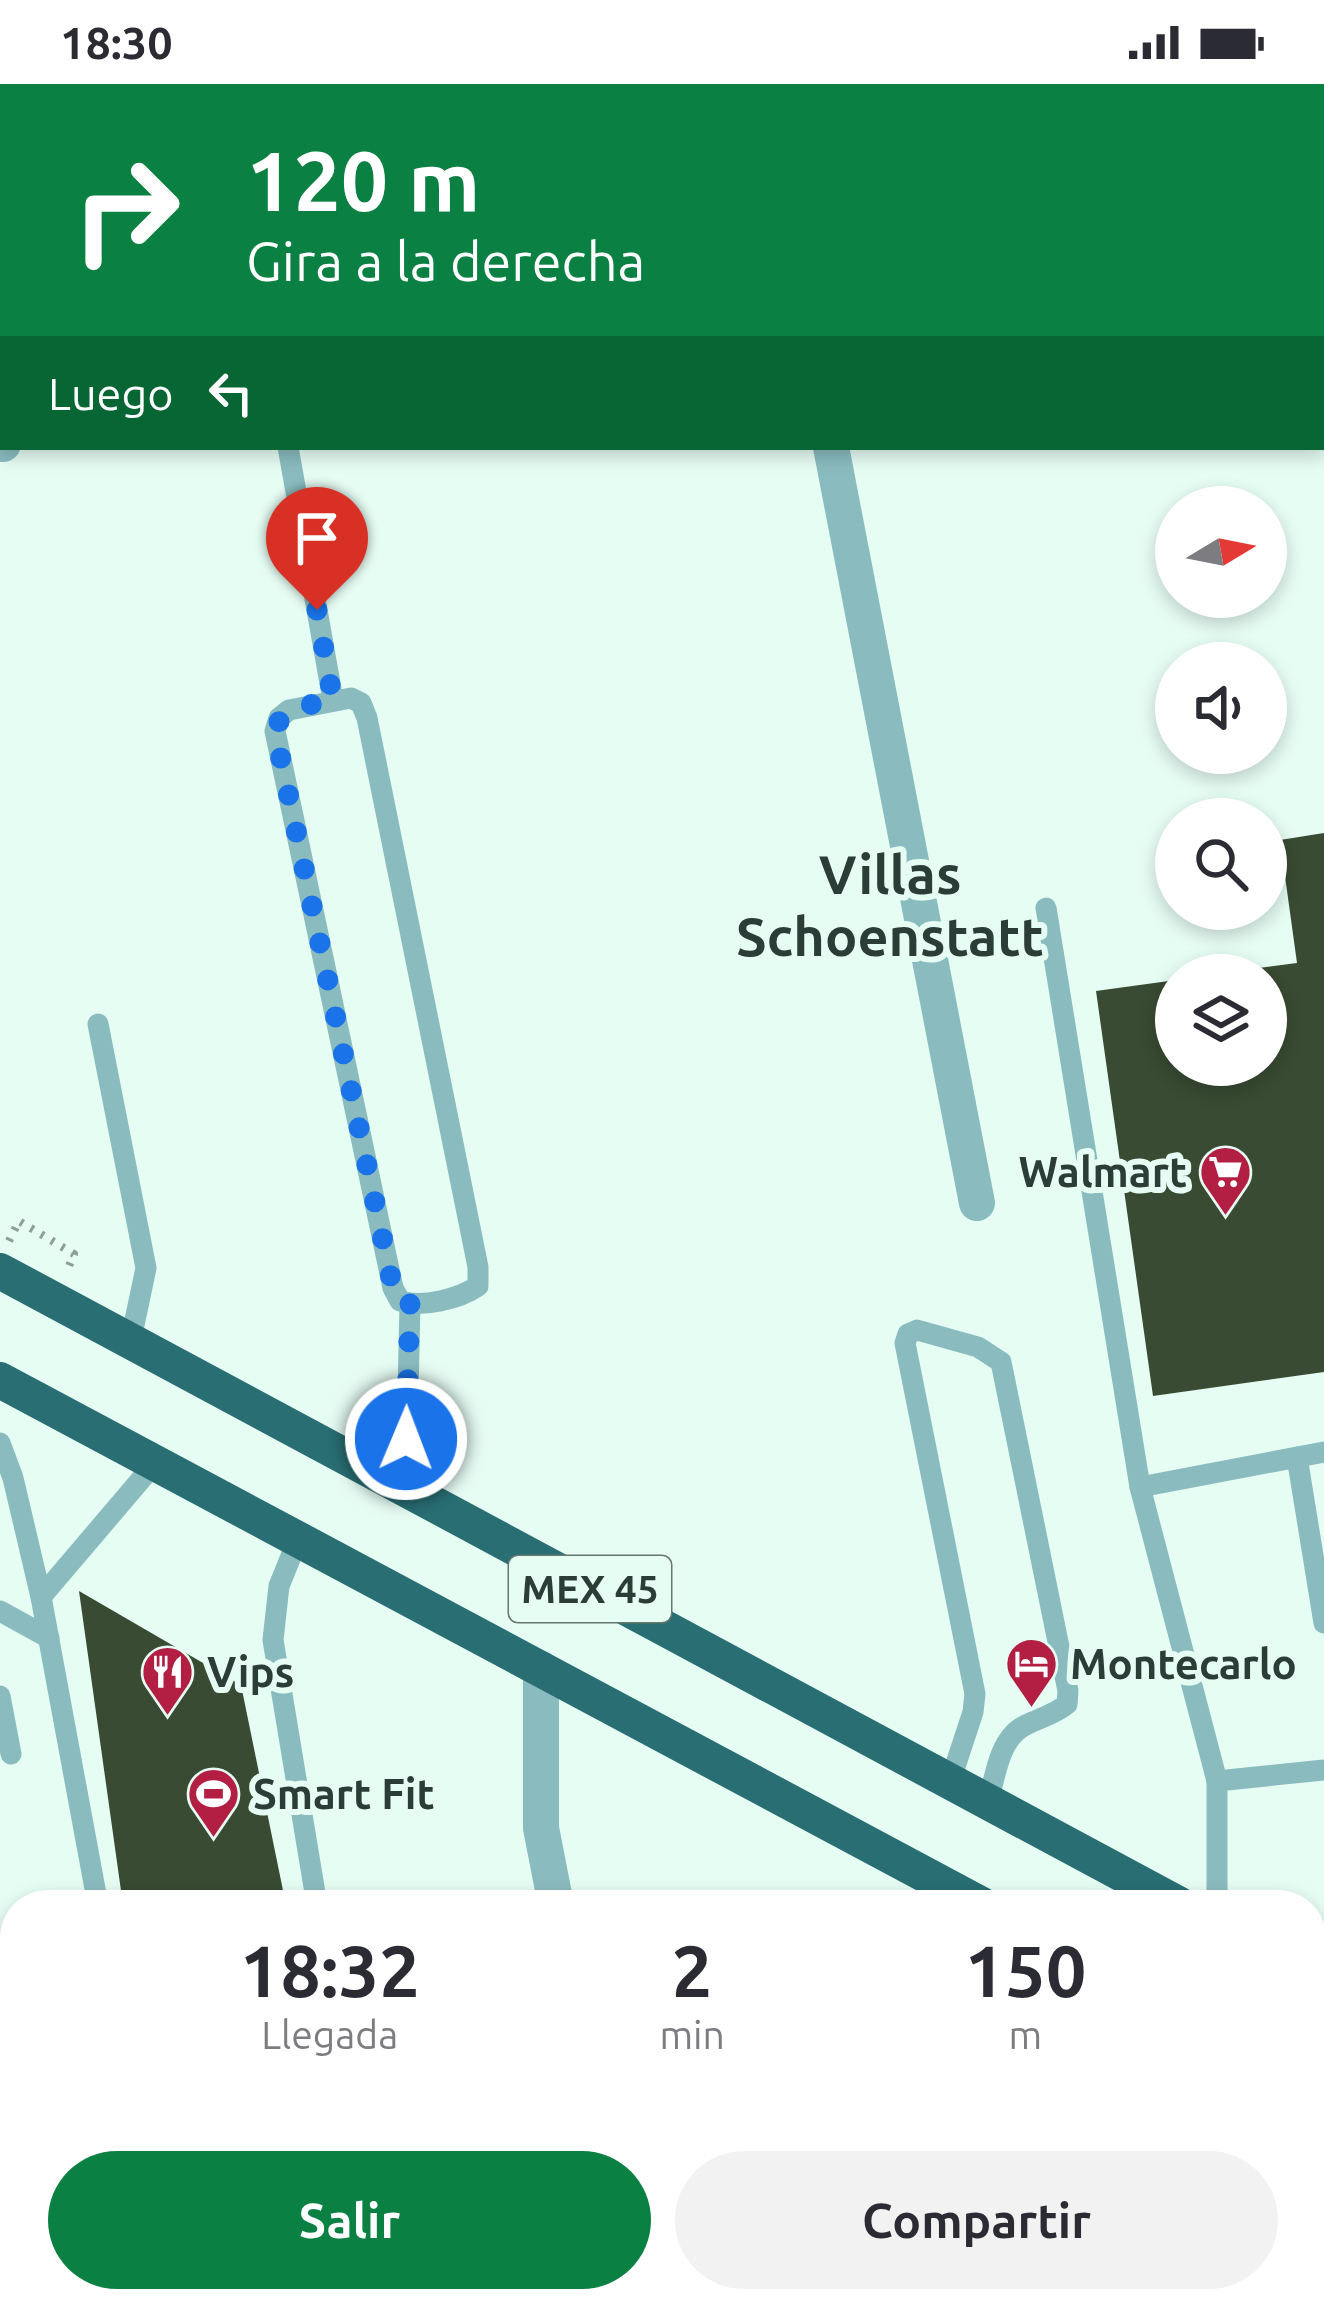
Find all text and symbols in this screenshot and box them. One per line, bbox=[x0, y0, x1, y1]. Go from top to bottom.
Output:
text: 18:30 bbox=[60, 17, 173, 68]
icon: right bbox=[48, 132, 204, 288]
text: 120 m bbox=[246, 133, 480, 227]
text: Gira a la derecha bbox=[246, 231, 645, 291]
icon: left bbox=[198, 360, 264, 426]
text: Luego bbox=[48, 368, 174, 419]
north arrow bbox=[1155, 486, 1287, 618]
map controls bbox=[1155, 486, 1287, 1086]
pin bbox=[266, 487, 368, 610]
icon: arrive bbox=[284, 505, 350, 571]
button: sound bbox=[1155, 642, 1287, 774]
button: search bbox=[1155, 798, 1287, 930]
district label: Villas Schoenstatt bbox=[736, 844, 1044, 966]
button: layers bbox=[1155, 954, 1287, 1086]
supermarket icon: Walmart bbox=[1198, 1144, 1254, 1218]
place label: Walmart bbox=[1019, 1148, 1187, 1195]
position arrow bbox=[343, 1376, 469, 1502]
road number: MEX 45 bbox=[509, 1556, 671, 1622]
hotel icon: Montecarlo bbox=[1003, 1636, 1059, 1710]
place label: Montecarlo bbox=[1070, 1640, 1297, 1687]
restaurant icon: Vips bbox=[140, 1644, 196, 1718]
place label: Vips bbox=[207, 1648, 294, 1695]
sports icon: Smart Fit bbox=[186, 1766, 242, 1840]
place label: Smart Fit bbox=[253, 1770, 435, 1817]
text: 18:32 bbox=[240, 1930, 420, 2011]
text: 2 bbox=[672, 1930, 712, 2011]
text: 150 bbox=[964, 1930, 1086, 2011]
text: Llegada bbox=[261, 2013, 398, 2056]
text: min bbox=[659, 2013, 725, 2056]
text: m bbox=[1009, 2013, 1042, 2056]
button: Salir bbox=[48, 2151, 651, 2289]
button: Compartir bbox=[675, 2151, 1278, 2289]

